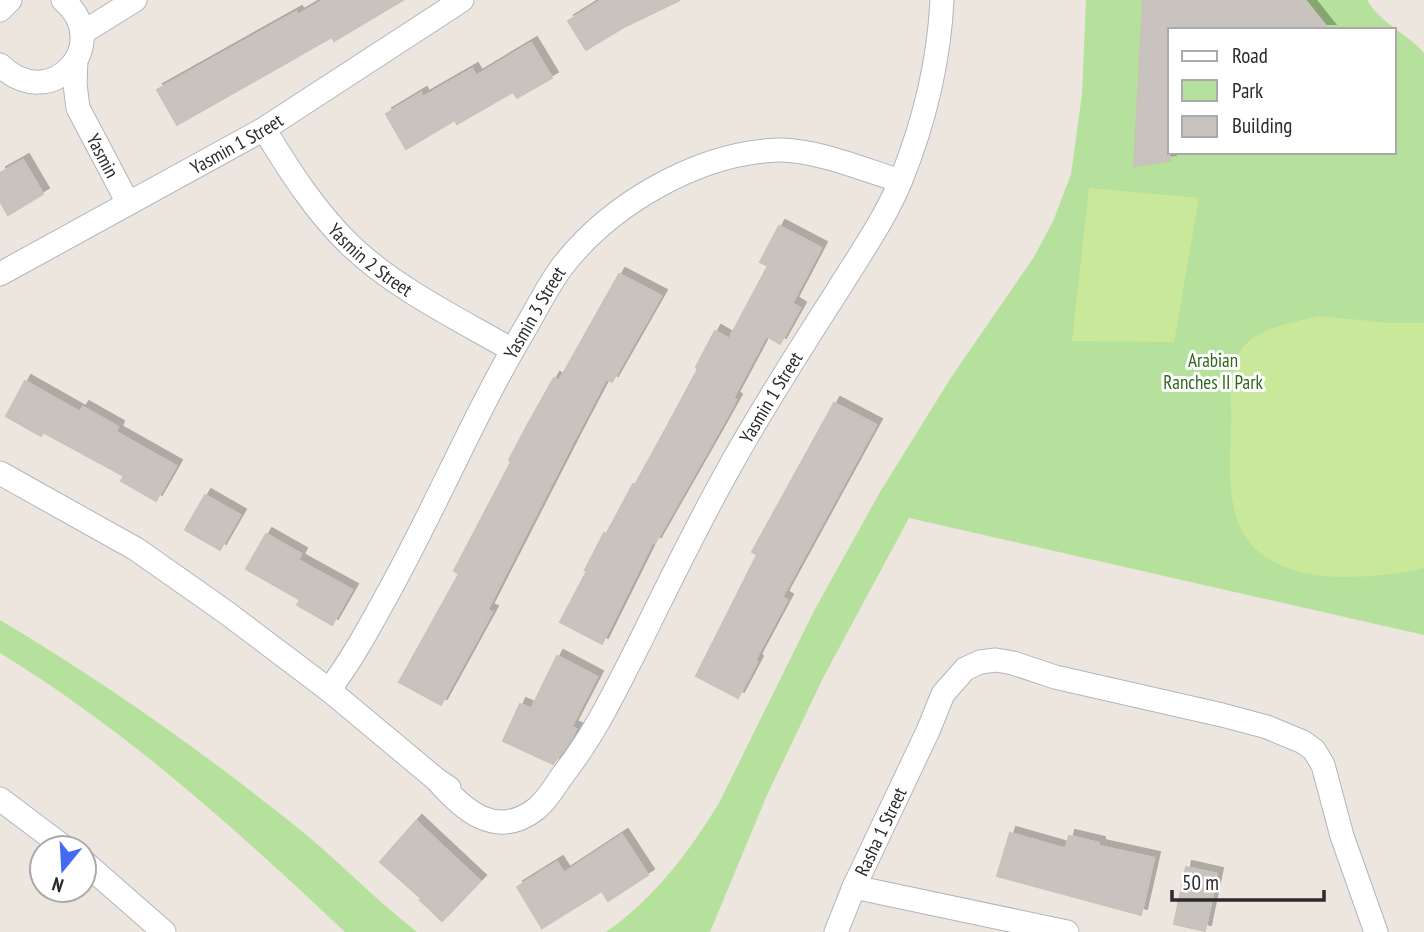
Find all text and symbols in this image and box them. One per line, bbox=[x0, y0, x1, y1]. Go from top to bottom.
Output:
legend bbox=[1168, 28, 1396, 154]
text: Road bbox=[1232, 42, 1268, 69]
text: Park bbox=[1232, 77, 1263, 104]
street label: Yasmin 1 Street bbox=[186, 108, 288, 179]
text: Building bbox=[1232, 112, 1292, 139]
street label: Yasmin bbox=[82, 129, 124, 182]
street label: Yasmin 2 Street bbox=[323, 218, 418, 302]
street label: Yasmin 3 Street bbox=[498, 261, 571, 363]
street label: Yasmin 1 Street bbox=[734, 346, 808, 447]
park label: Arabian Ranches II Park bbox=[1163, 348, 1263, 394]
street label: Rasha 1 Street bbox=[849, 783, 912, 880]
north arrow bbox=[28, 834, 98, 904]
scale bar bbox=[1172, 858, 1324, 902]
text: 50 m bbox=[1182, 869, 1219, 896]
text: N bbox=[49, 872, 66, 898]

